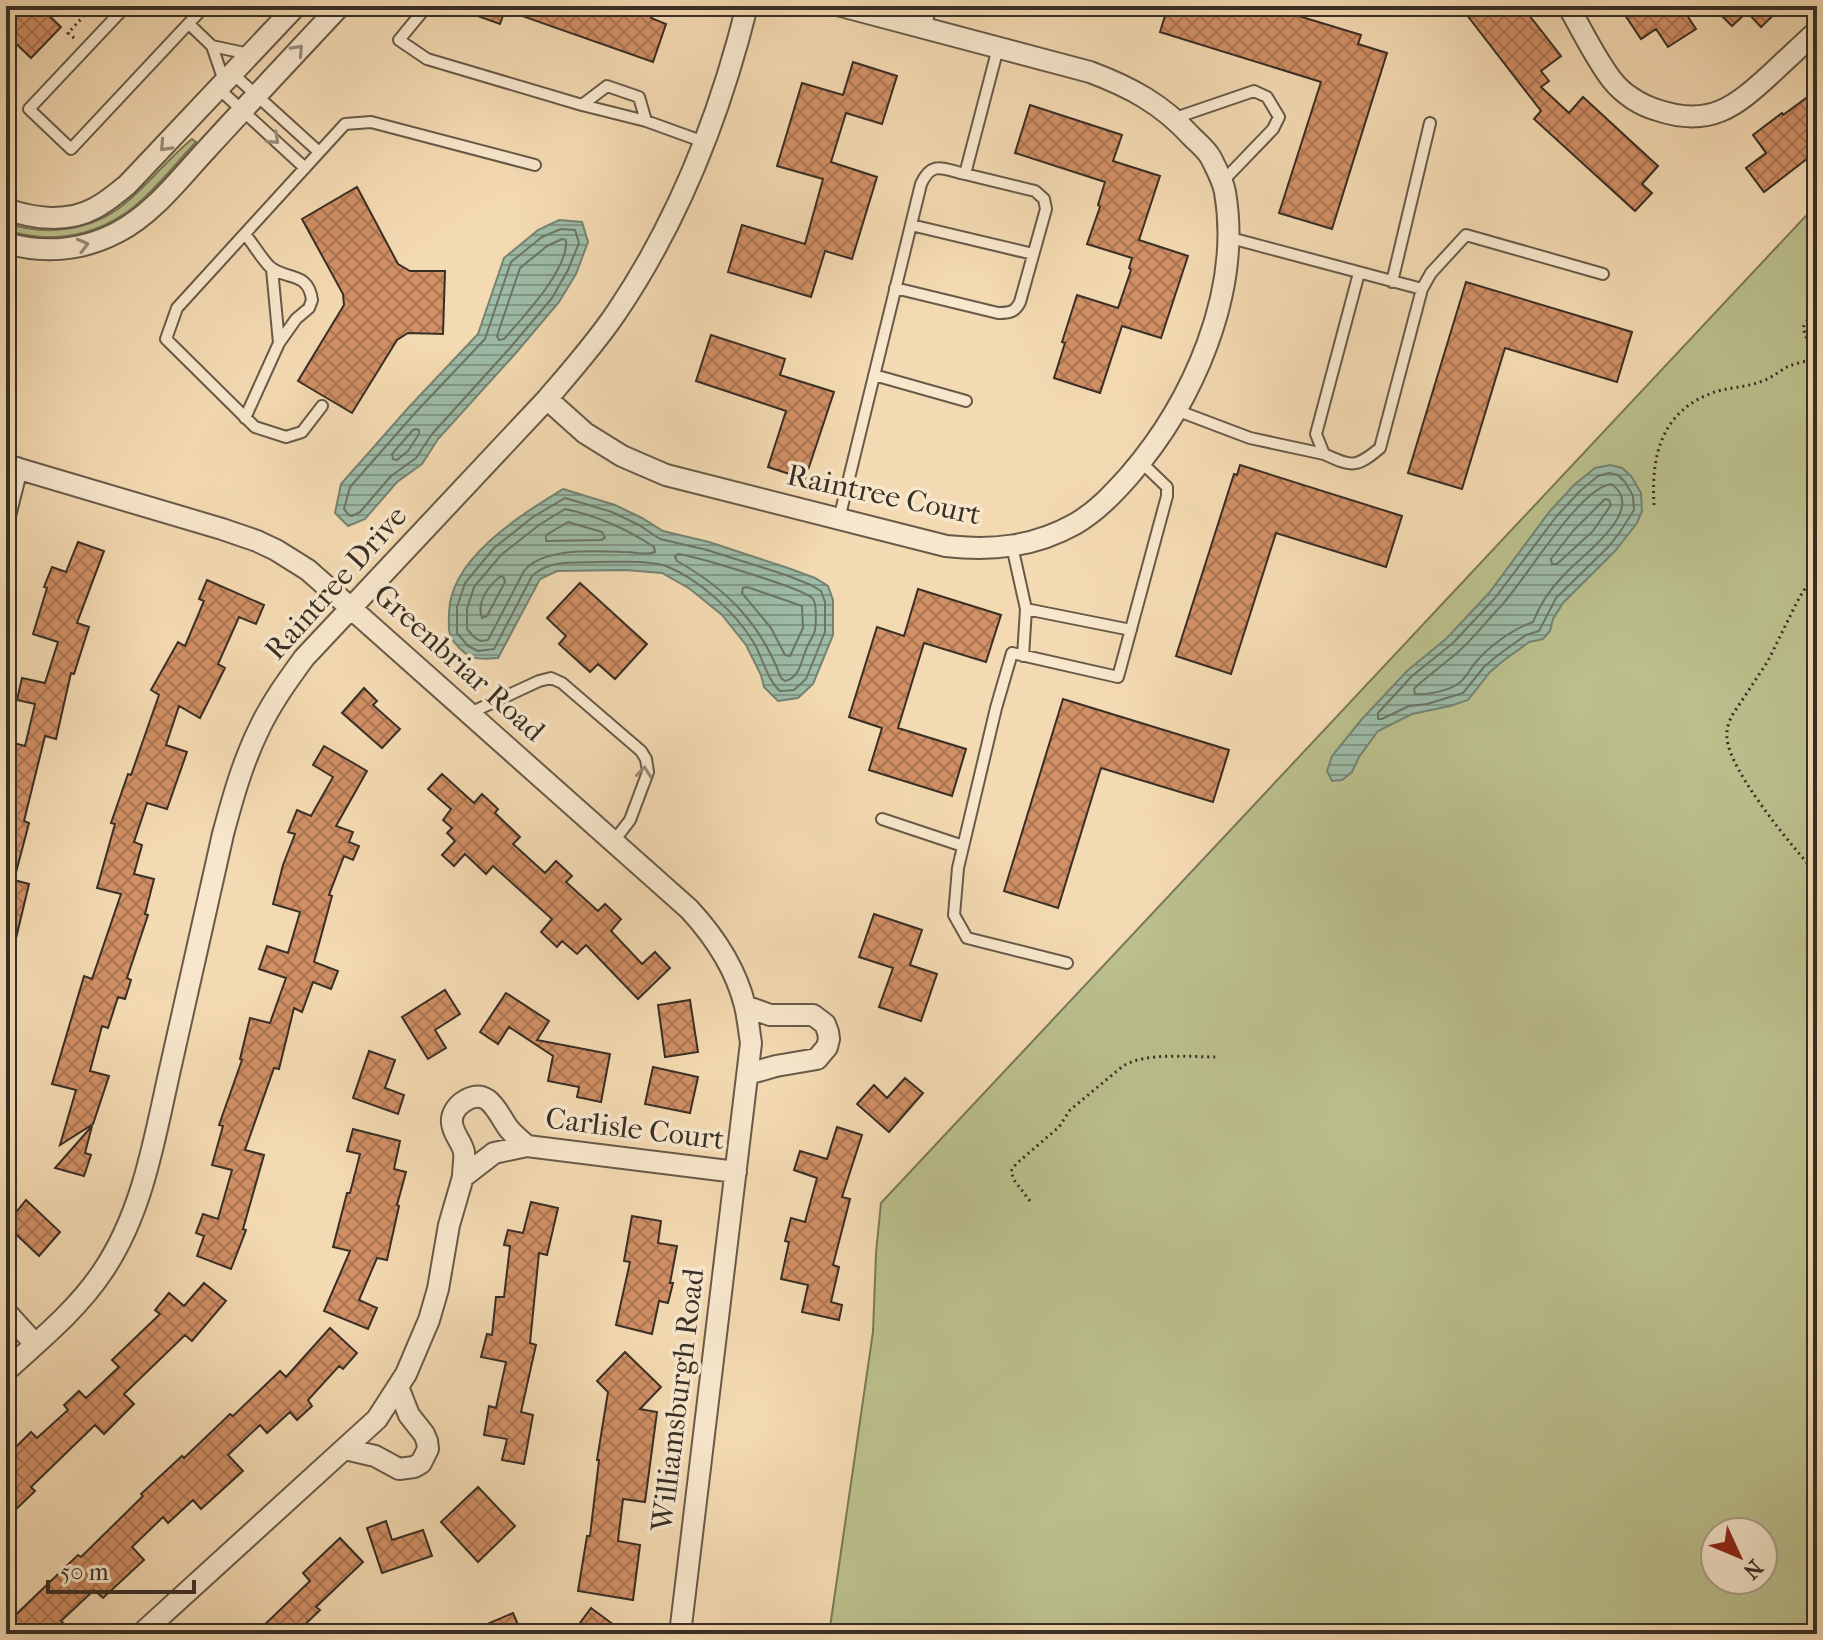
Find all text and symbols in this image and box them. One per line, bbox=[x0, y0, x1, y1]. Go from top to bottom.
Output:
one-way arrow bbox=[289, 45, 303, 60]
one-way arrow bbox=[264, 129, 279, 143]
one-way arrow bbox=[160, 136, 174, 151]
one-way arrow bbox=[75, 238, 89, 255]
street label: Raintree Court bbox=[784, 457, 984, 533]
street label: Raintree Drive bbox=[258, 499, 414, 667]
street label: Greenbriar Road bbox=[366, 577, 552, 749]
one-way arrow bbox=[636, 765, 653, 778]
street label: Carlisle Court bbox=[544, 1101, 727, 1157]
street label: Williamsburgh Road bbox=[644, 1266, 712, 1534]
north arrow bbox=[1699, 1516, 1779, 1596]
scale bar bbox=[48, 1544, 194, 1594]
text: N bbox=[1737, 1554, 1768, 1584]
text: 50 m bbox=[60, 1558, 109, 1586]

